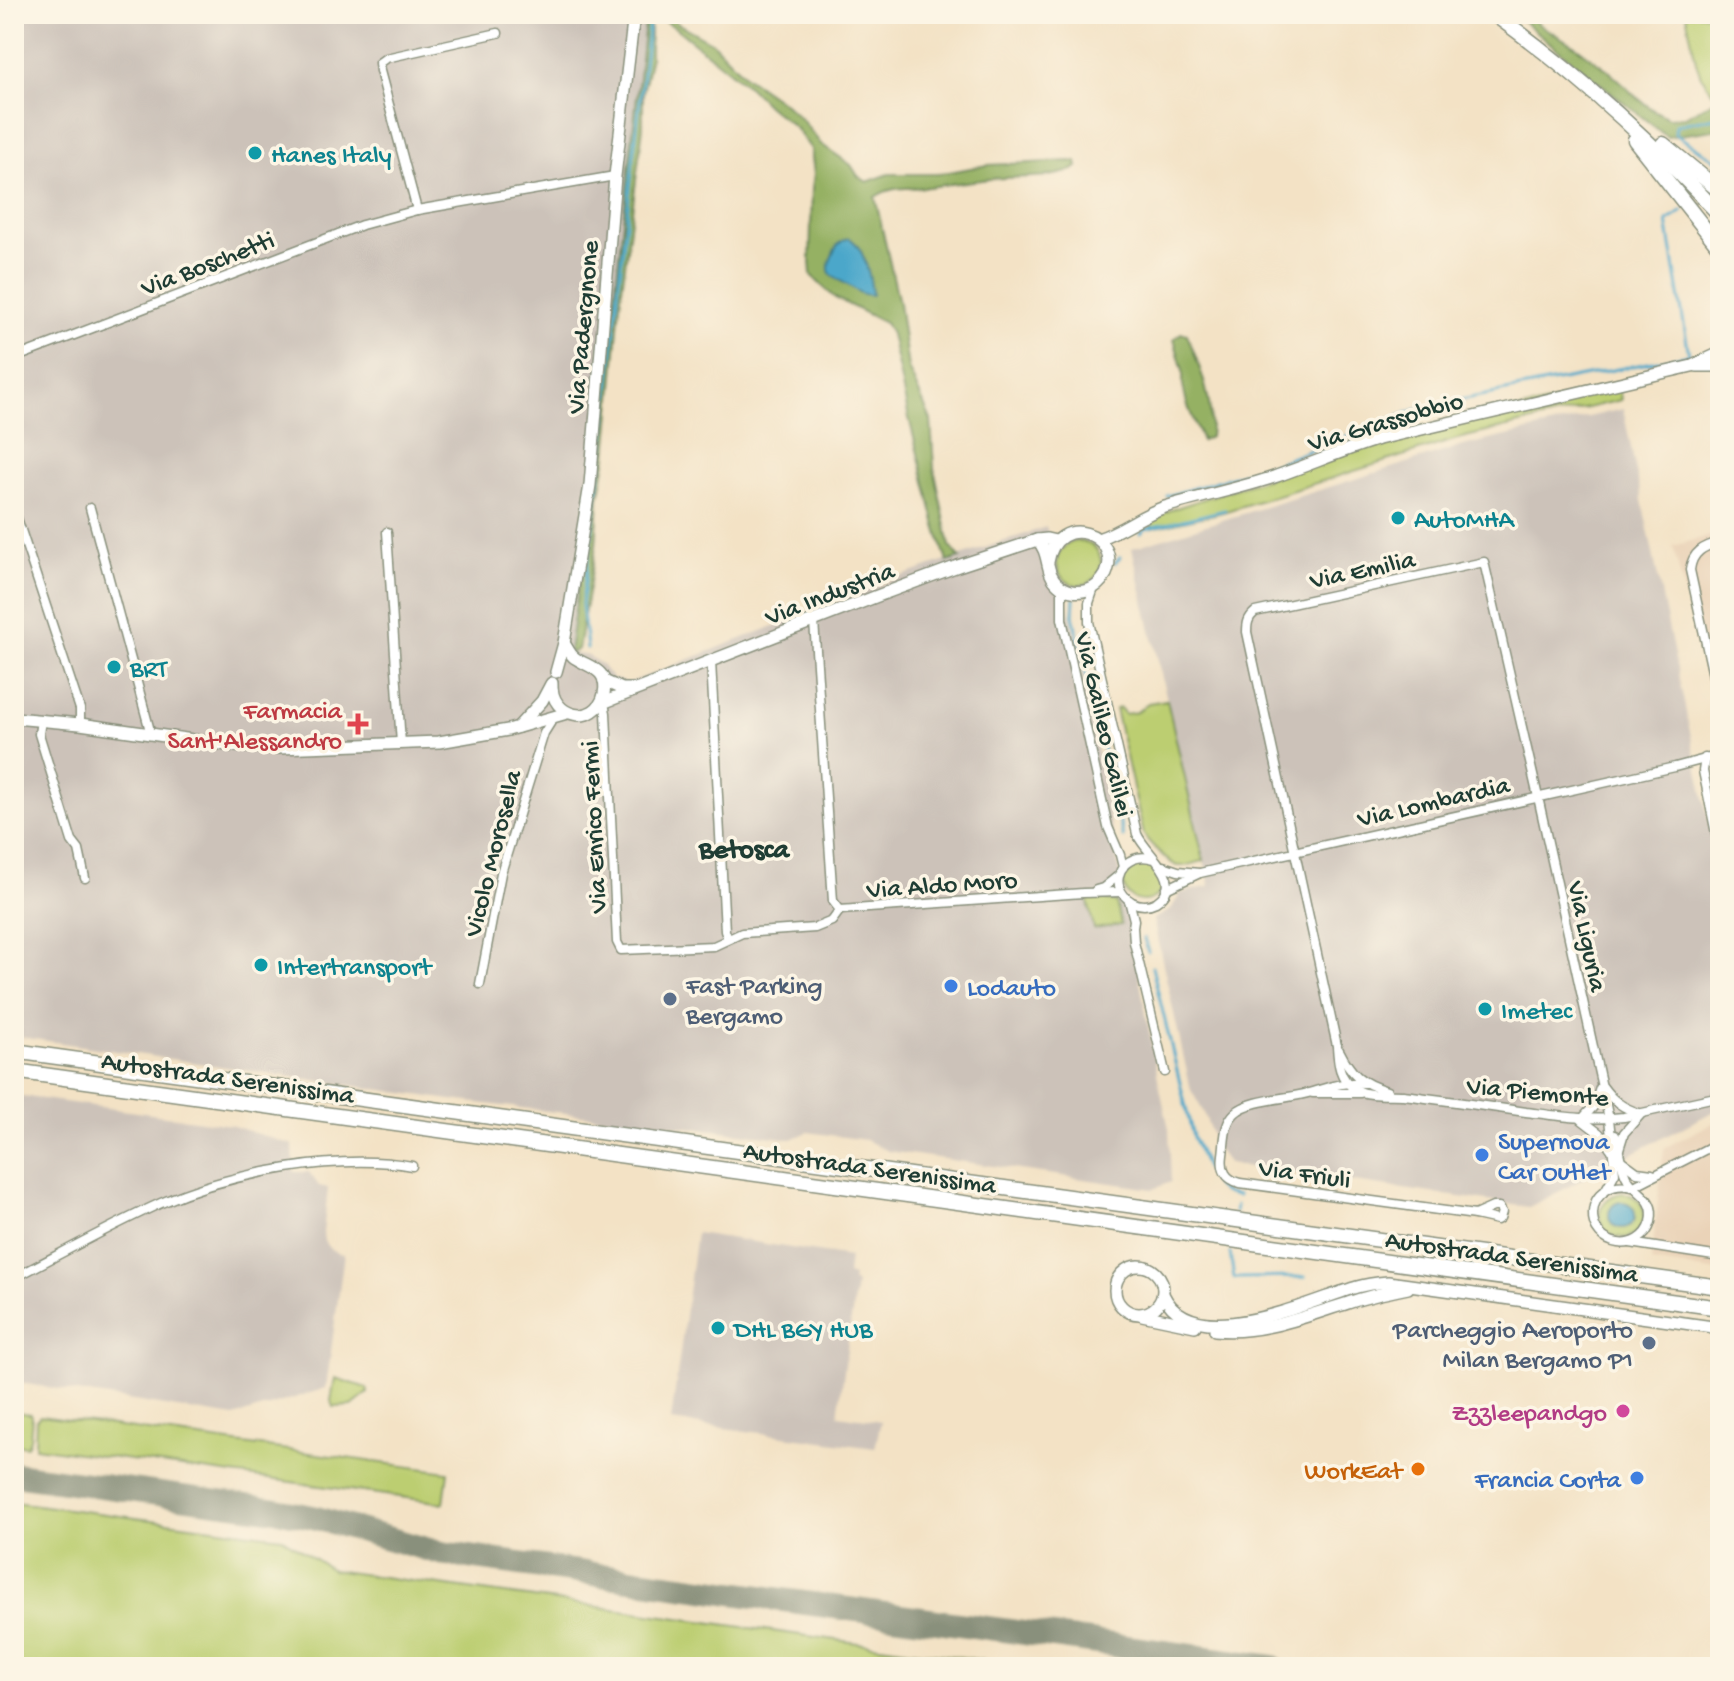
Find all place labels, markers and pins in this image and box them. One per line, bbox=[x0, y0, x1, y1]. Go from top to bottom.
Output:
place label: Hanes Italy bbox=[271, 142, 392, 173]
marker: Hanes Italy bbox=[246, 144, 264, 162]
place label: AutoMHA bbox=[1414, 507, 1516, 538]
marker: AutoMHA bbox=[1389, 509, 1407, 527]
place label: BRT bbox=[129, 656, 168, 687]
marker: BRT bbox=[105, 658, 123, 676]
place label: Farmacia Sant'Alessandro bbox=[168, 698, 344, 759]
marker: Farmacia Sant'Alessandro bbox=[349, 715, 367, 733]
place label: Intertransport bbox=[277, 954, 434, 985]
marker: Intertransport bbox=[252, 956, 270, 974]
place label: Fast Parking Bergamo bbox=[685, 973, 822, 1034]
place label: Lodauto bbox=[967, 975, 1056, 1006]
marker: Lodauto bbox=[942, 977, 960, 995]
marker: Fast Parking Bergamo bbox=[661, 990, 679, 1008]
place label: Imetec bbox=[1501, 998, 1573, 1029]
marker: Imetec bbox=[1476, 1000, 1494, 1018]
place label: Supernova Car Outlet bbox=[1498, 1129, 1612, 1190]
marker: Supernova Car Outlet bbox=[1473, 1146, 1491, 1164]
place label: DHL BGY HUB bbox=[732, 1317, 873, 1348]
place label: Parcheggio Aeroporto Milan Bergamo P1 bbox=[1392, 1317, 1633, 1378]
marker: DHL BGY HUB bbox=[709, 1319, 727, 1337]
marker: Parcheggio Aeroporto Milan Bergamo P1 bbox=[1640, 1334, 1658, 1352]
place label: Zzzleepandgo bbox=[1452, 1400, 1607, 1431]
marker: Zzzleepandgo bbox=[1614, 1402, 1632, 1420]
place label: WorkEat bbox=[1304, 1458, 1404, 1489]
marker: WorkEat bbox=[1409, 1460, 1427, 1478]
place label: Francia Corta bbox=[1474, 1467, 1623, 1498]
marker: Francia Corta bbox=[1628, 1469, 1646, 1487]

